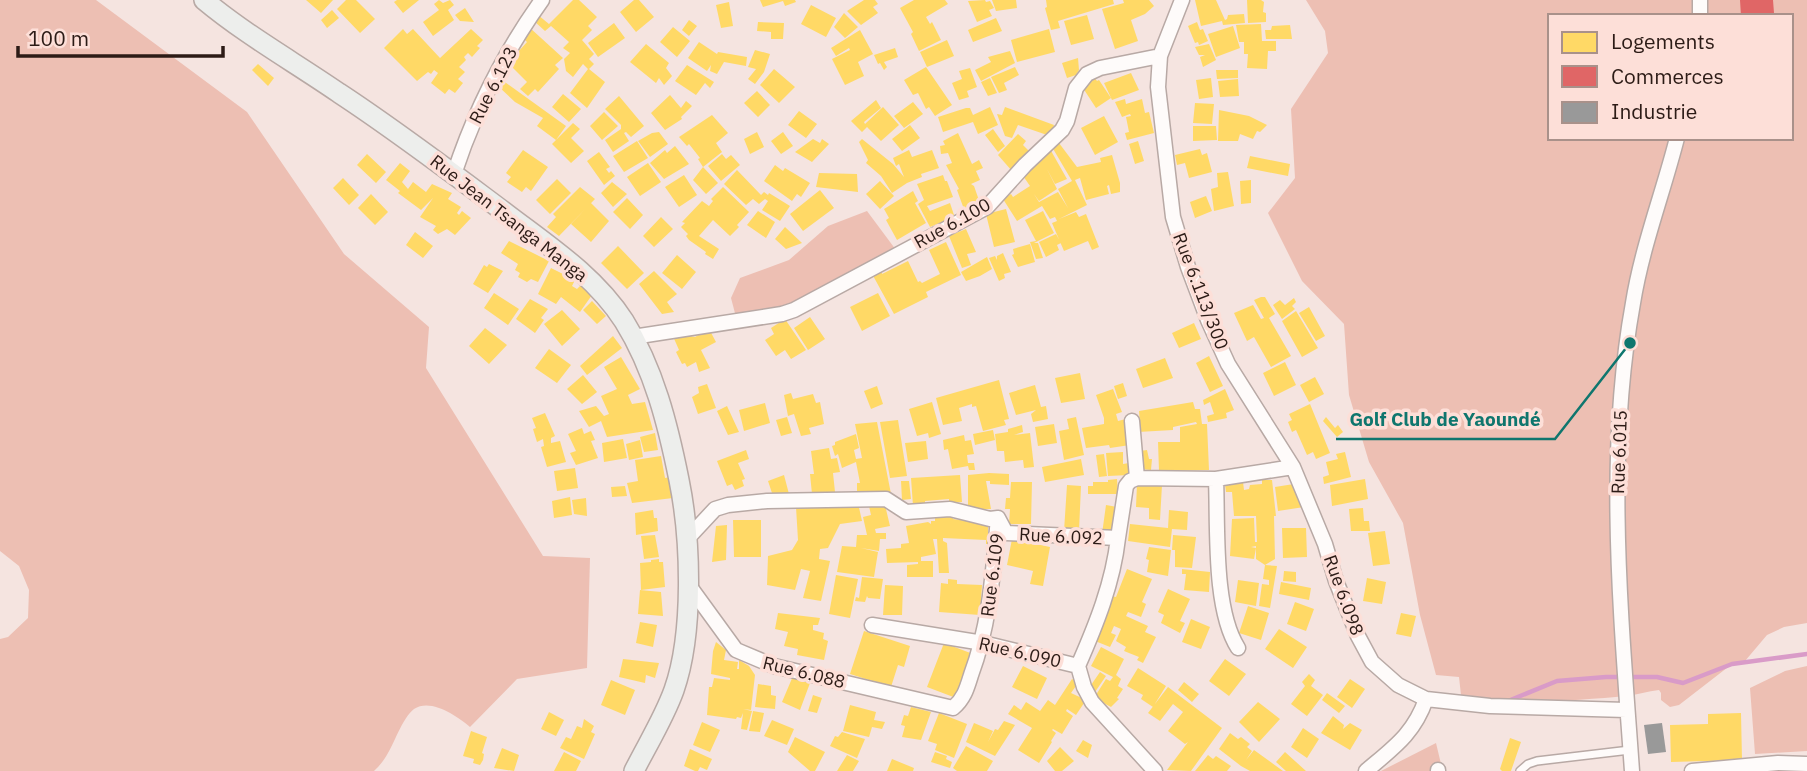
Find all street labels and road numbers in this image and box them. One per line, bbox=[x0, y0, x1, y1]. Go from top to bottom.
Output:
street label: Rue 6.123 bbox=[464, 42, 522, 128]
street label: Rue Jean Tsanga Manga bbox=[426, 149, 593, 287]
street label: Rue 6.100 bbox=[910, 193, 994, 253]
street label: Rue 6.113/300 bbox=[1168, 229, 1234, 353]
street label: Rue 6.015 bbox=[1606, 410, 1632, 494]
street label: Rue 6.092 bbox=[1018, 522, 1104, 550]
street label: Rue 6.109 bbox=[975, 532, 1009, 618]
street label: Rue 6.098 bbox=[1319, 552, 1369, 638]
street label: Rue 6.090 bbox=[976, 631, 1064, 673]
street label: Rue 6.088 bbox=[760, 651, 848, 693]

